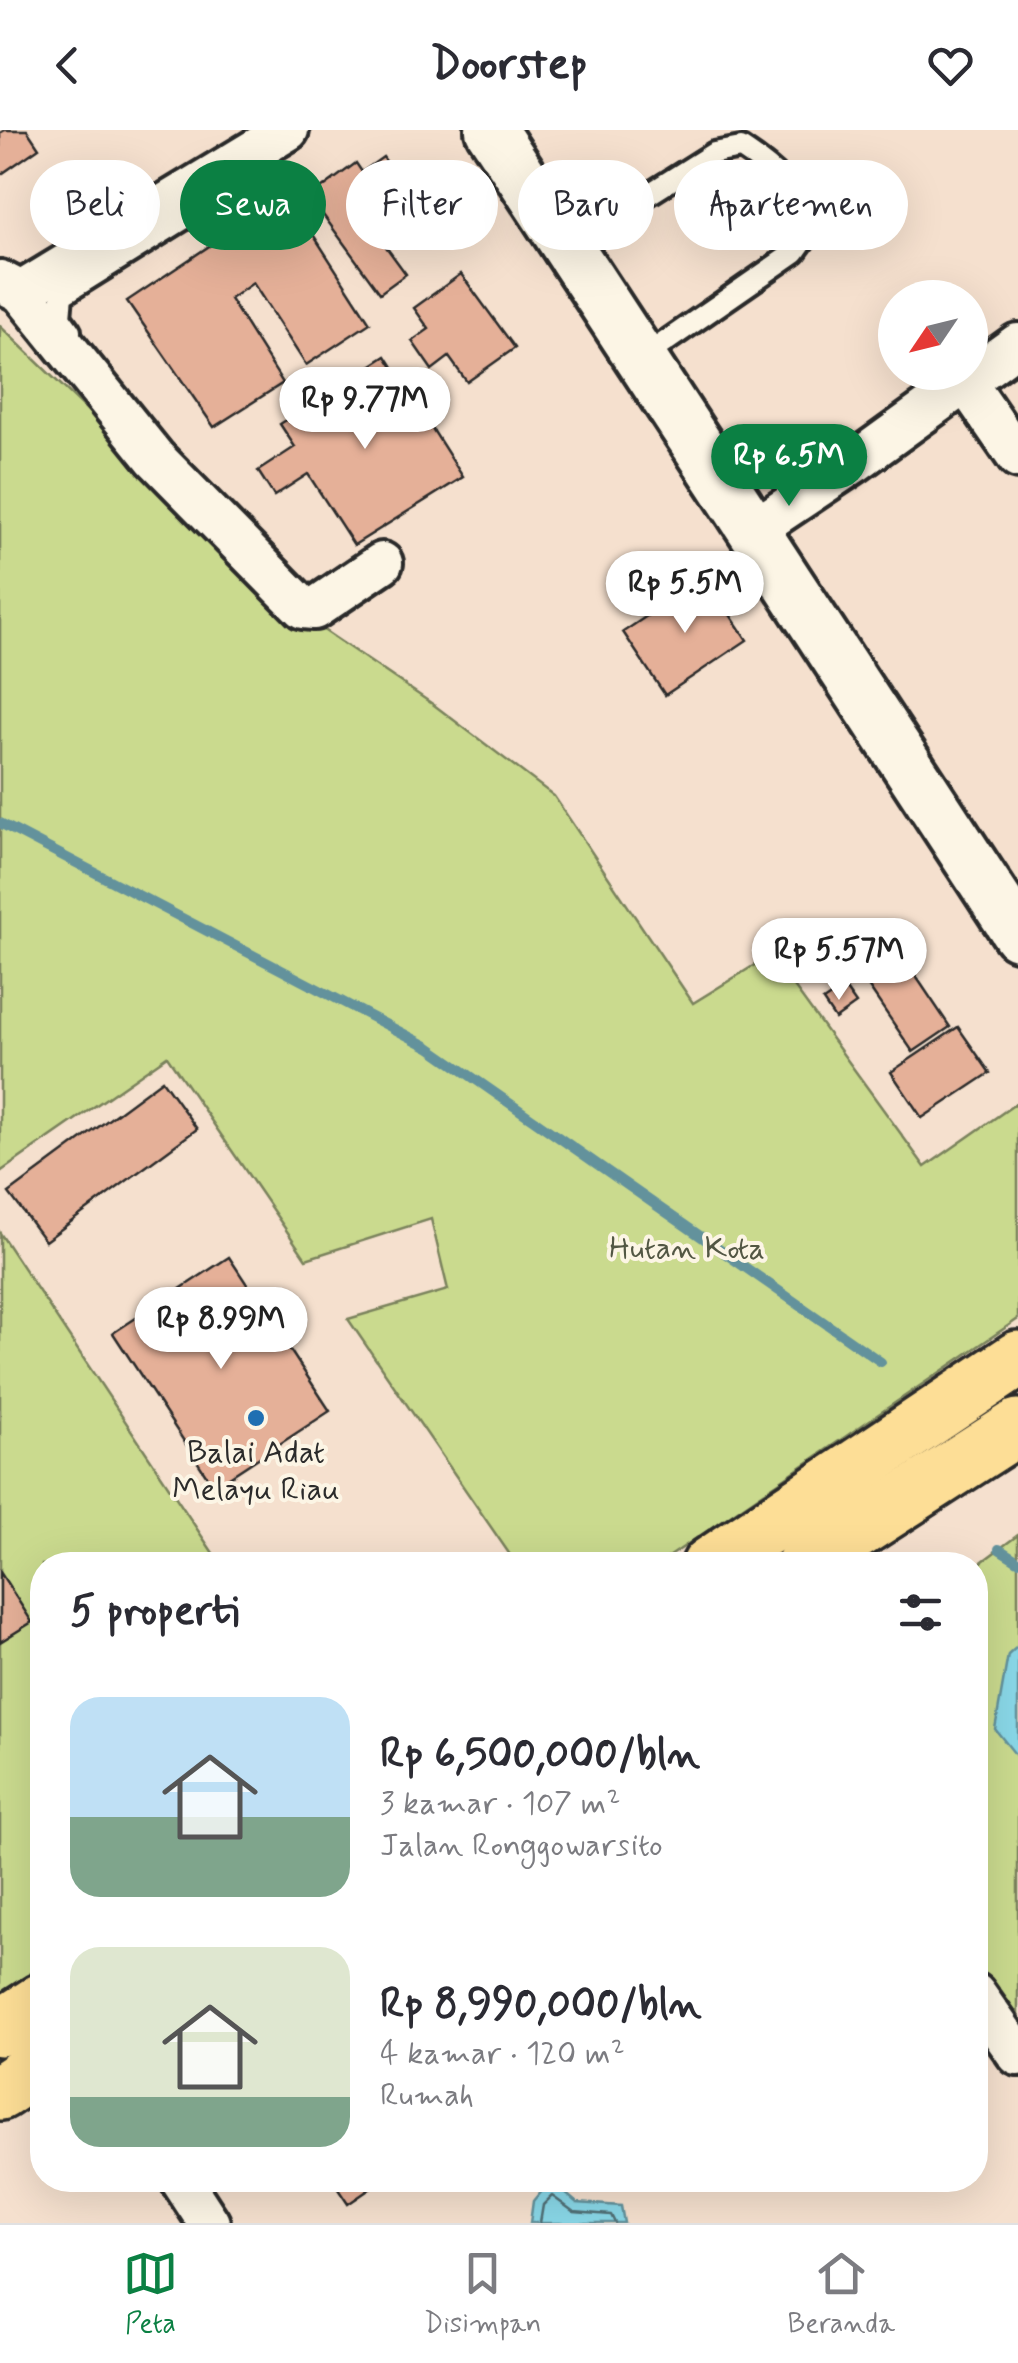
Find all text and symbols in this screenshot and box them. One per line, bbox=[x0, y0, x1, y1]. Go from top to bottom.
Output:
text: Doorstep bbox=[430, 36, 588, 95]
icon: back bbox=[40, 38, 95, 93]
icon: heart bbox=[923, 38, 978, 93]
chip: Beli bbox=[30, 160, 160, 250]
chip: Sewa bbox=[180, 160, 326, 250]
chip: Filter bbox=[346, 160, 498, 250]
chip: Baru bbox=[518, 160, 654, 250]
chip: Apartemen bbox=[674, 160, 908, 250]
north arrow bbox=[878, 280, 988, 390]
map controls bbox=[878, 280, 988, 390]
pin: Rp 9.77M bbox=[262, 367, 468, 452]
text: Rp 9.77M bbox=[301, 378, 429, 420]
pin: Rp 6.5M bbox=[697, 424, 881, 509]
text: Rp 6.5M bbox=[733, 435, 845, 477]
pin: Rp 5.5M bbox=[593, 551, 777, 636]
text: Rp 5.5M bbox=[628, 562, 742, 604]
pin: Rp 5.57M bbox=[736, 918, 942, 1003]
text: Rp 5.57M bbox=[774, 929, 904, 971]
park label: Hutan Kota bbox=[609, 1228, 765, 1270]
pin: Rp 8.99M bbox=[118, 1287, 324, 1372]
text: Rp 8.99M bbox=[157, 1298, 285, 1340]
marker: Balai Adat Melayu Riau bbox=[245, 1407, 267, 1429]
place label: Balai Adat Melayu Riau bbox=[172, 1432, 340, 1511]
text: 5 properti bbox=[70, 1585, 239, 1640]
icon: filters bbox=[893, 1585, 948, 1640]
text: Rp 6,500,000/bln bbox=[380, 1728, 700, 1783]
icon: home bbox=[150, 1737, 270, 1857]
text: 3 kamar · 107 m² bbox=[380, 1783, 621, 1825]
text: Jalan Ronggowarsito bbox=[380, 1825, 663, 1867]
text: Rp 8,990,000/bln bbox=[380, 1978, 702, 2033]
icon: home bbox=[150, 1987, 270, 2107]
text: 4 kamar · 120 m² bbox=[380, 2033, 625, 2075]
text: Rumah bbox=[380, 2075, 474, 2117]
tab: Peta bbox=[123, 2246, 178, 2343]
tab: Disimpan bbox=[424, 2246, 542, 2343]
tab: Beranda bbox=[788, 2246, 895, 2343]

